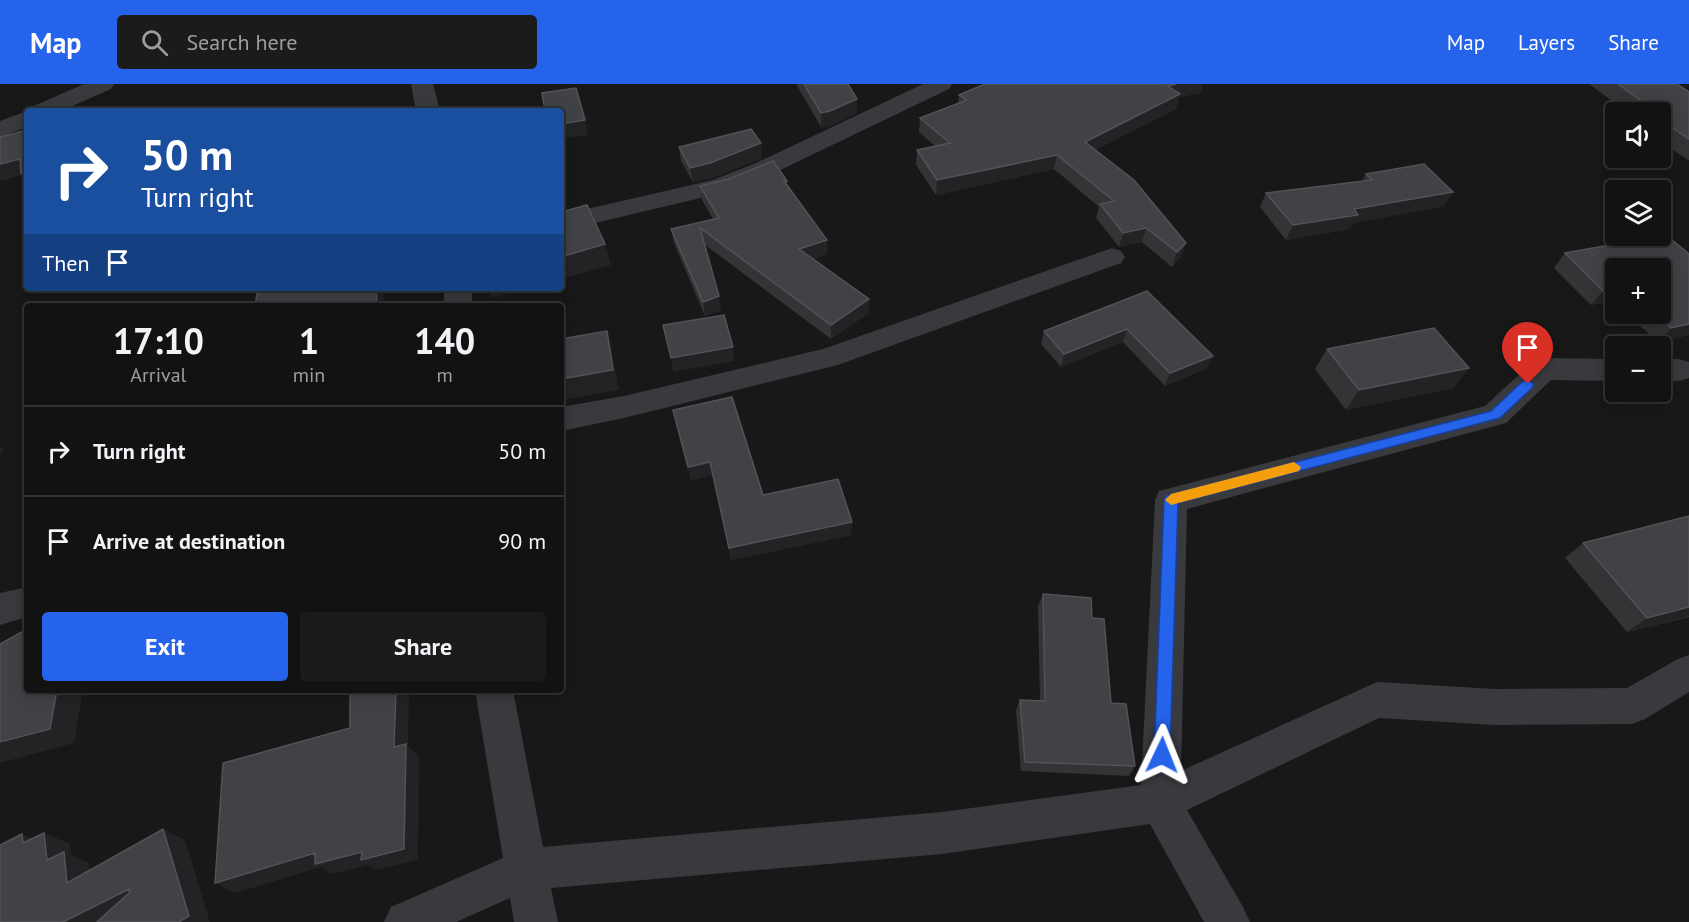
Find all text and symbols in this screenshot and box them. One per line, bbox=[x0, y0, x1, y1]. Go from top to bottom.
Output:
search box bbox=[117, 15, 537, 69]
text: Map bbox=[30, 24, 81, 61]
icon: search bbox=[138, 26, 171, 59]
text: Search here bbox=[186, 28, 297, 56]
text: Map bbox=[1447, 29, 1485, 56]
text: Layers bbox=[1518, 29, 1575, 56]
text: Share bbox=[1608, 29, 1659, 56]
map controls bbox=[1605, 102, 1671, 402]
button: sound bbox=[1605, 102, 1671, 168]
text: 50 m bbox=[141, 127, 233, 182]
icon: right bbox=[42, 132, 120, 210]
text: Turn right bbox=[141, 180, 254, 214]
button: layers bbox=[1605, 180, 1671, 246]
icon: arrive bbox=[101, 246, 134, 279]
text: Then bbox=[42, 249, 89, 277]
button: + bbox=[1605, 258, 1671, 324]
text: 17:10 bbox=[113, 317, 204, 364]
text: 1 bbox=[299, 317, 319, 364]
text: 140 bbox=[414, 317, 475, 364]
pin bbox=[1502, 322, 1553, 384]
icon: arrive bbox=[1511, 331, 1544, 364]
button: − bbox=[1605, 336, 1671, 402]
text: Arrival bbox=[130, 362, 186, 388]
text: min bbox=[293, 362, 325, 388]
text: m bbox=[437, 362, 453, 388]
icon: right bbox=[42, 435, 75, 468]
text: Turn right bbox=[93, 437, 185, 465]
text: 50 m bbox=[498, 437, 546, 465]
icon: arrive bbox=[42, 525, 75, 558]
text: Arrive at destination bbox=[93, 527, 285, 555]
text: 90 m bbox=[498, 527, 546, 555]
button: Exit bbox=[42, 612, 288, 681]
button: Share bbox=[300, 612, 546, 681]
position arrow bbox=[1130, 723, 1194, 787]

